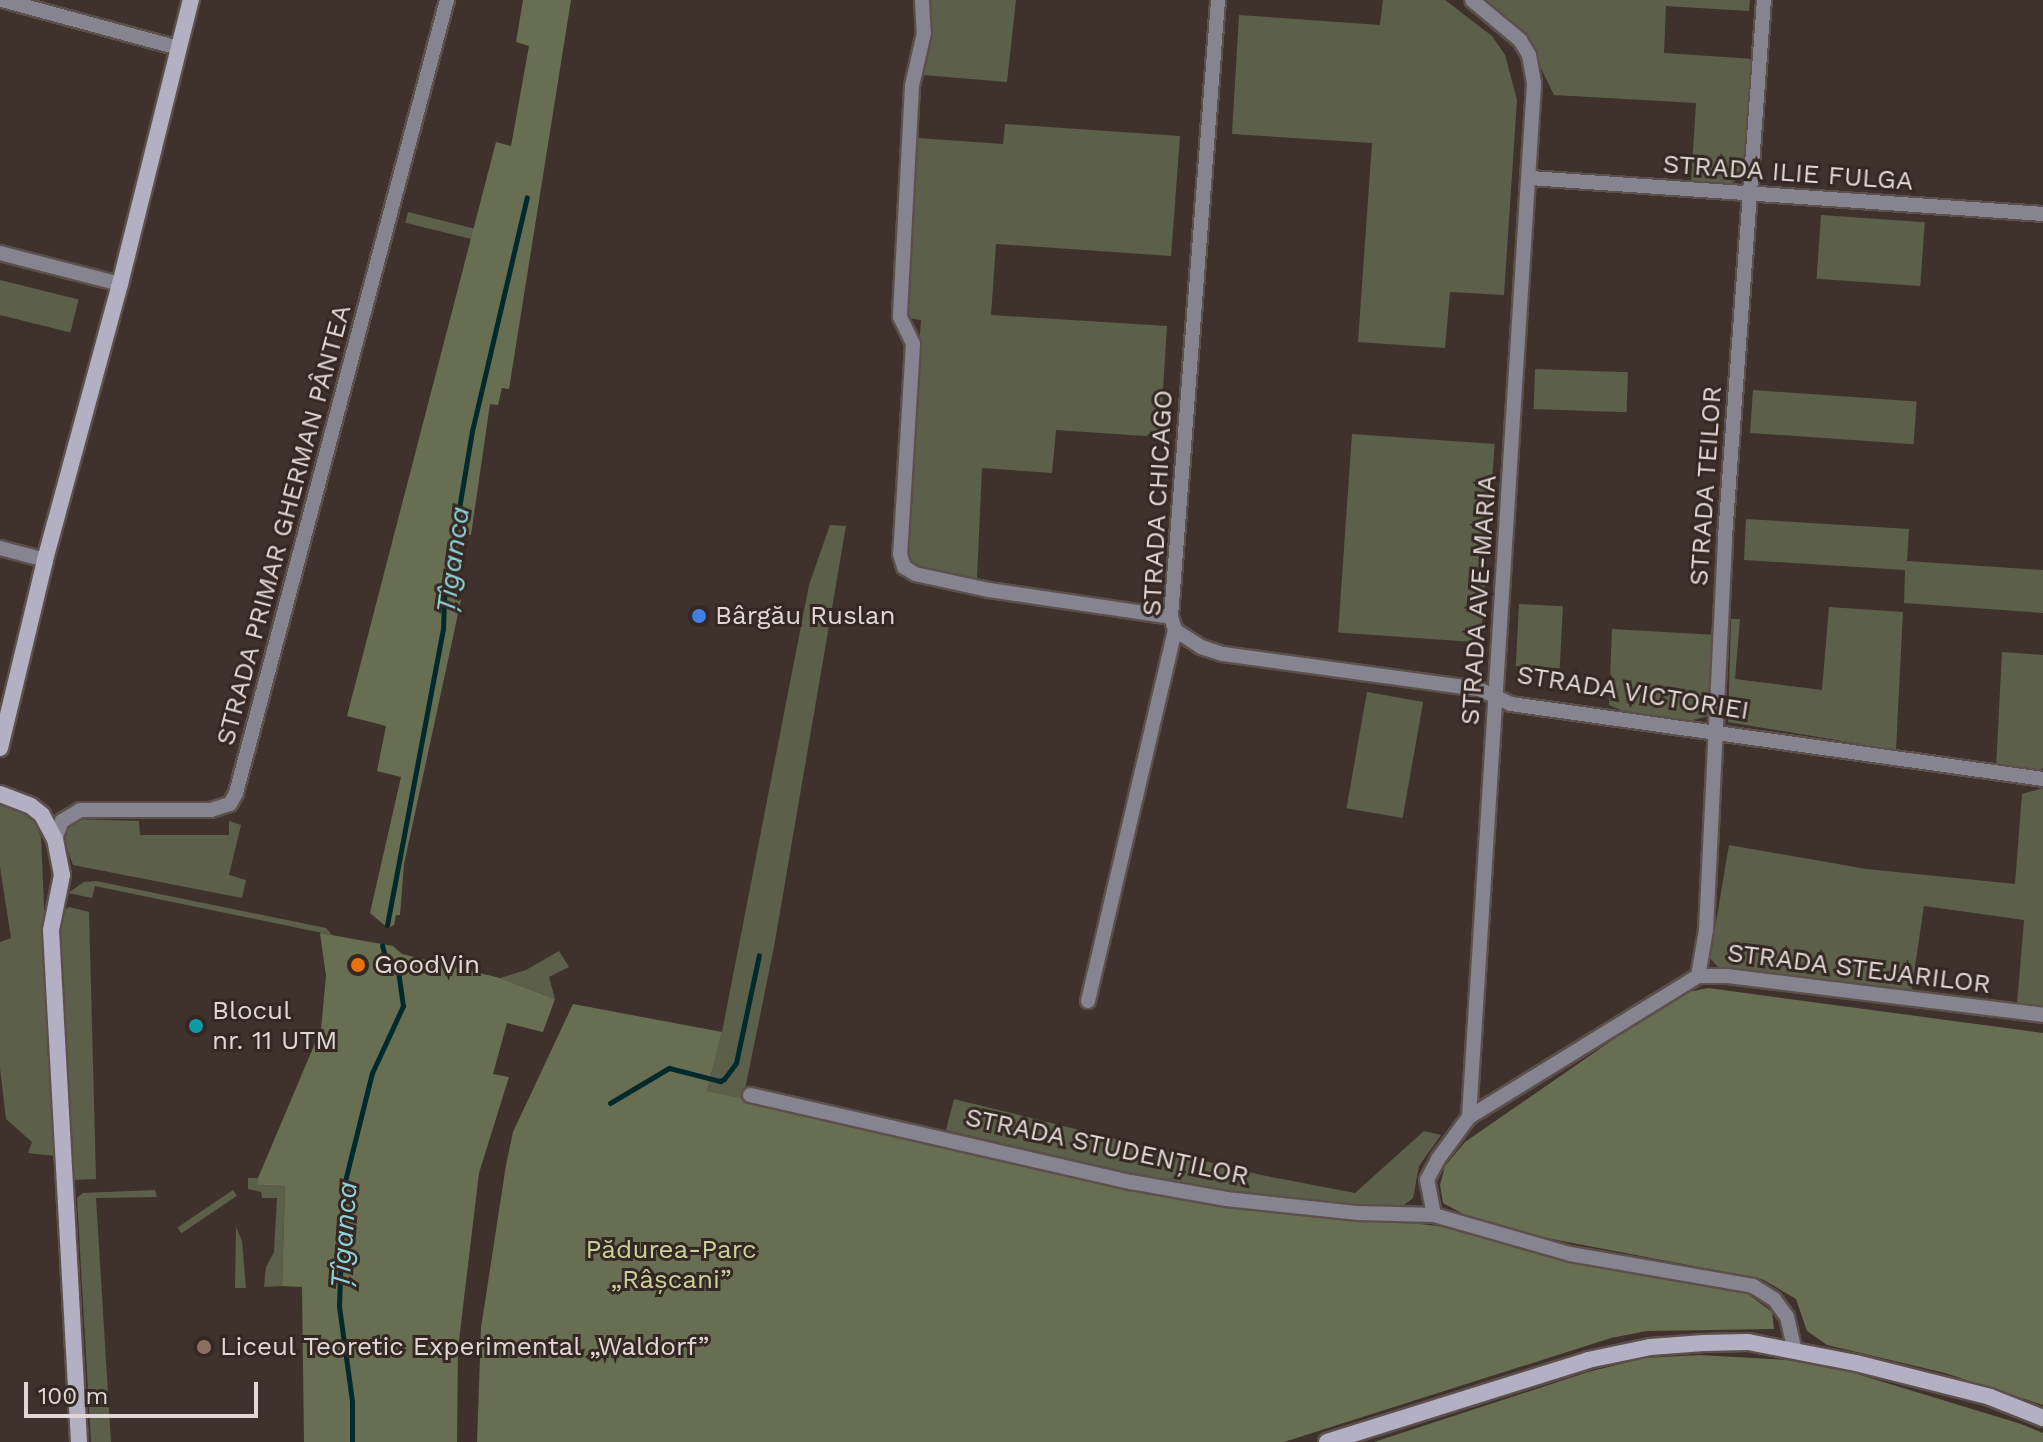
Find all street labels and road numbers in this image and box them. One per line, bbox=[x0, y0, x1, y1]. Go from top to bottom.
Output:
street label: STRADA ILIE FULGA bbox=[1661, 149, 1915, 197]
street label: STRADA PRIMAR GHERMAN PÂNTEA bbox=[210, 301, 358, 749]
street label: STRADA TEILOR bbox=[1683, 384, 1729, 588]
street label: STRADA CHICAGO bbox=[1136, 389, 1180, 617]
street label: STRADA AVE-MARIA bbox=[1455, 473, 1503, 727]
street label: STRADA VICTORIEI bbox=[1514, 659, 1752, 727]
street label: STRADA STEJARILOR bbox=[1725, 937, 1993, 1001]
street label: STRADA STUDENȚILOR bbox=[962, 1102, 1252, 1192]

